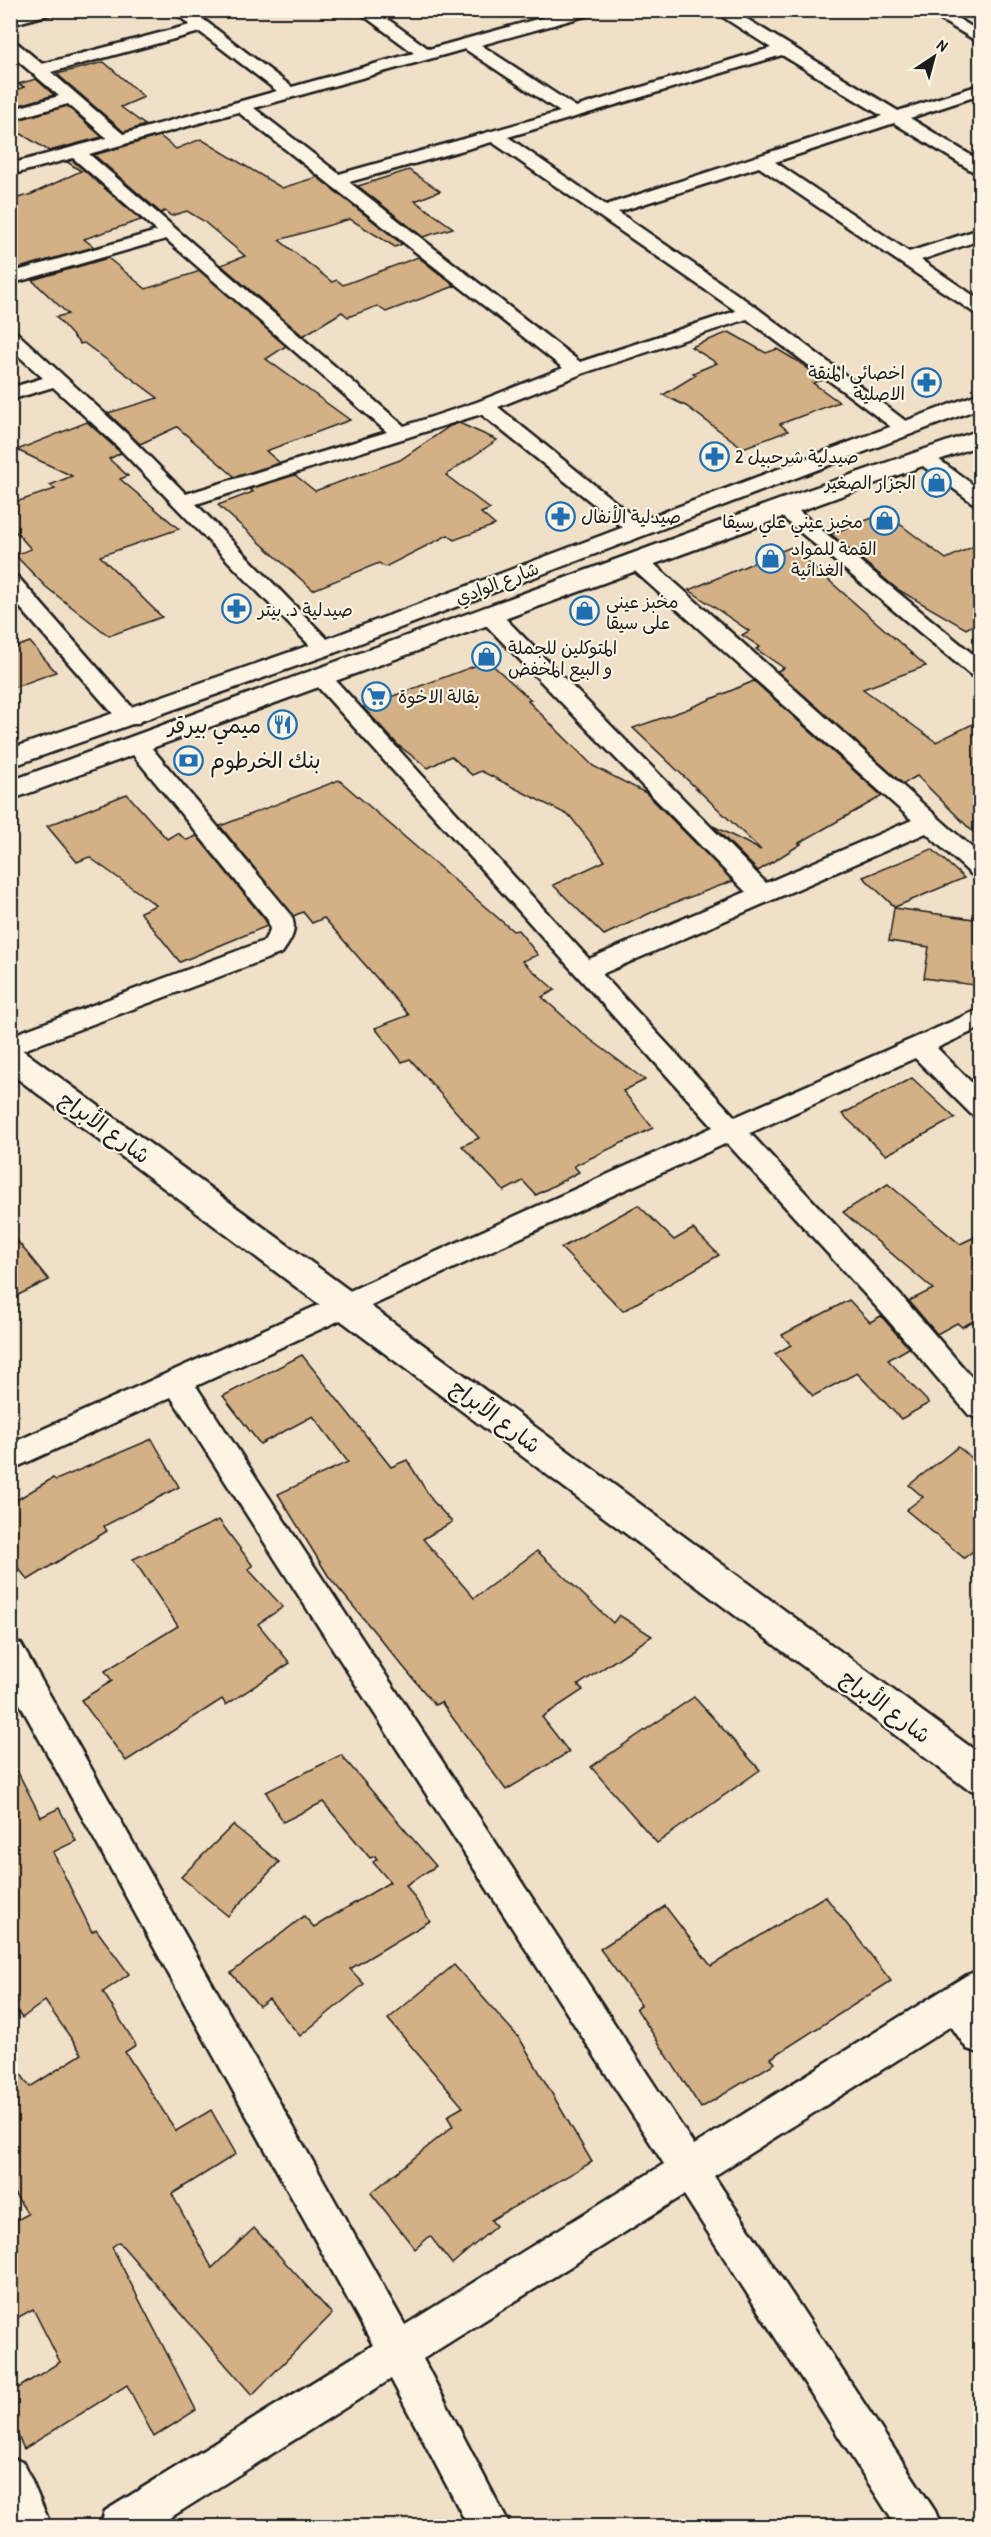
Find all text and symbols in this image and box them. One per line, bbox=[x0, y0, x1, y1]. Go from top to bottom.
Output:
north arrow bbox=[904, 27, 964, 87]
text: N bbox=[933, 33, 953, 57]
place label: اخصائي المنقة الاصليه bbox=[808, 360, 905, 406]
pharmacy icon: اخصائي المنقة الاصليه bbox=[910, 366, 942, 398]
pharmacy icon: صيدلية شرحبيل 2 bbox=[698, 440, 730, 472]
place label: صيدلية شرحبيل 2 bbox=[735, 444, 859, 469]
shop icon: الجزار الصغير bbox=[921, 466, 953, 498]
place label: الجزار الصغير bbox=[823, 470, 916, 495]
pharmacy icon: صيدلية الأنفال bbox=[544, 500, 576, 532]
place label: صيدلية الأنفال bbox=[581, 504, 681, 529]
shop icon: مخبز عيني علي سيقا bbox=[868, 505, 900, 537]
place label: مخبز عيني علي سيقا bbox=[722, 509, 863, 538]
place label: القمة للمواد الغذائية bbox=[791, 536, 877, 582]
shop icon: القمة للمواد الغذائية bbox=[754, 542, 786, 574]
street label: شارع الوادي bbox=[452, 556, 543, 611]
place label: مخبز عيني على سيقا bbox=[606, 589, 678, 635]
pharmacy icon: صيدلية د. بيتر bbox=[221, 593, 253, 625]
shop icon: مخبز عيني على سيقا bbox=[569, 595, 601, 627]
place label: صيدلية د. بيتر bbox=[256, 597, 353, 622]
place label: المتوكلين للجملة و البيع المخفض bbox=[508, 635, 617, 682]
shop icon: المتوكلين للجملة و البيع المخفض bbox=[471, 641, 503, 673]
supermarket icon: بقالة الاخوة bbox=[361, 680, 393, 712]
place label: بقالة الاخوة bbox=[398, 684, 480, 709]
restaurant icon: ميمي بيرقر bbox=[266, 709, 298, 741]
place label: ميمي بيرقر bbox=[166, 710, 261, 745]
bank icon: بنك الخرطوم bbox=[173, 744, 205, 776]
place label: بنك الخرطوم bbox=[210, 745, 321, 778]
street label: شارع الأبراج bbox=[53, 1084, 157, 1171]
street label: شارع الأبراج bbox=[444, 1372, 547, 1461]
street label: شارع الأبراج bbox=[834, 1662, 937, 1751]

